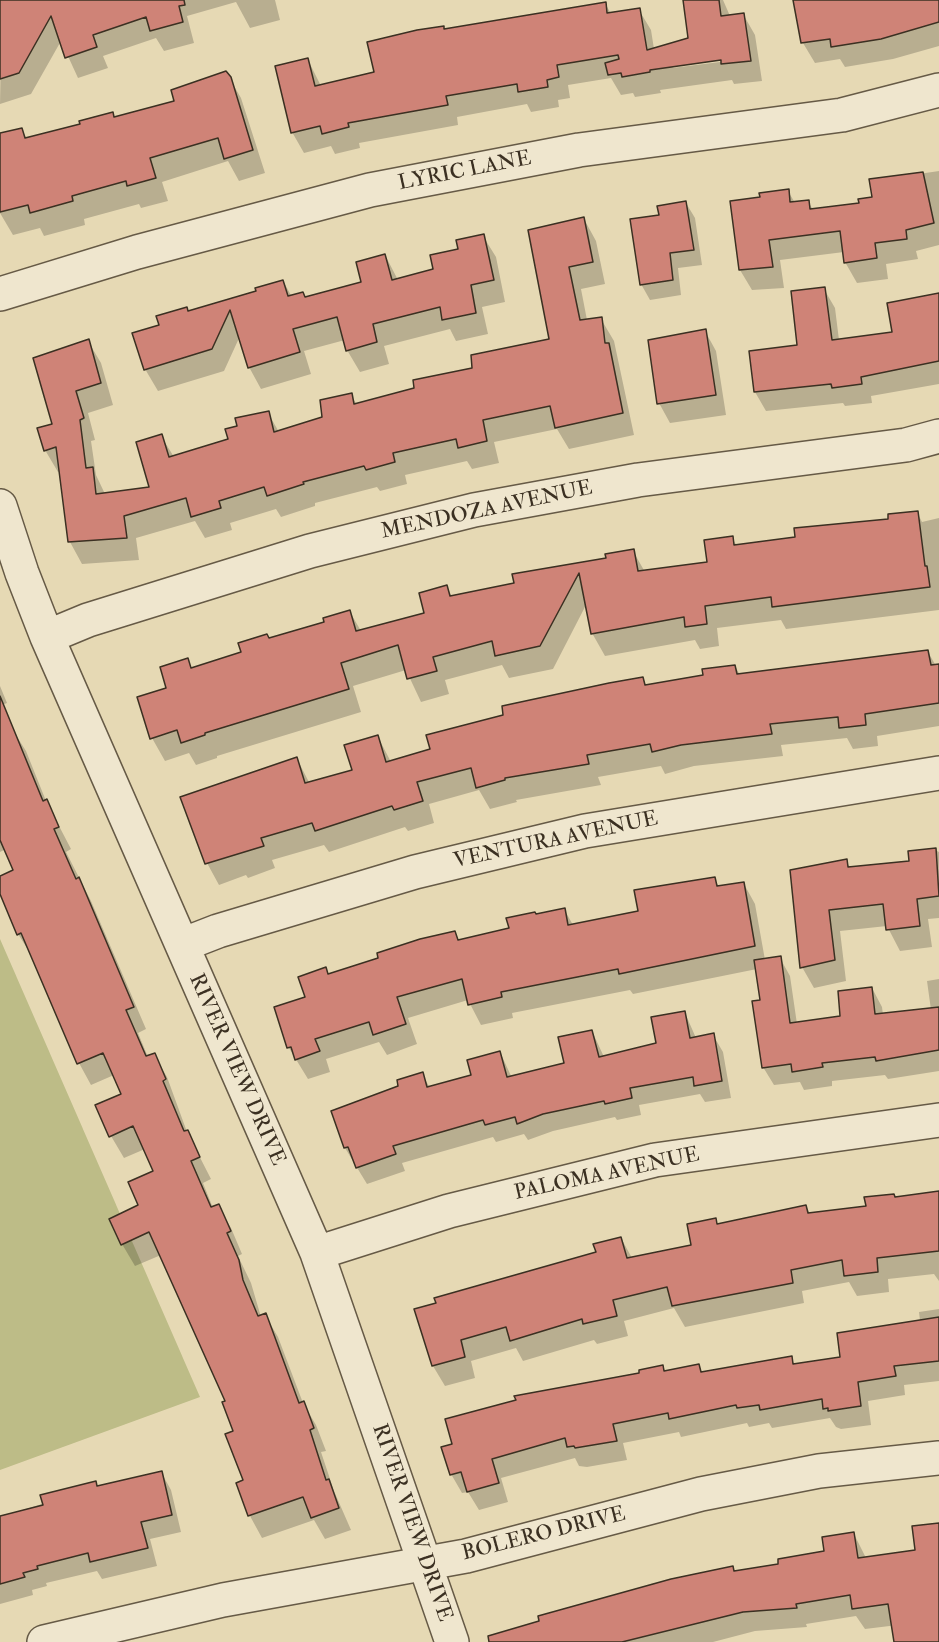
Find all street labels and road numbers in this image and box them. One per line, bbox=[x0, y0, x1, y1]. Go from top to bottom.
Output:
street label: LYRIC LANE bbox=[396, 147, 534, 197]
street label: MENDOZA AVENUE bbox=[379, 476, 595, 546]
street label: VENTURA AVENUE bbox=[451, 807, 661, 875]
street label: RIVER VIEW DRIVE bbox=[182, 970, 290, 1170]
street label: PALOMA AVENUE bbox=[512, 1143, 702, 1207]
street label: RIVER VIEW DRIVE bbox=[365, 1421, 457, 1625]
street label: BOLERO DRIVE bbox=[460, 1503, 628, 1567]

